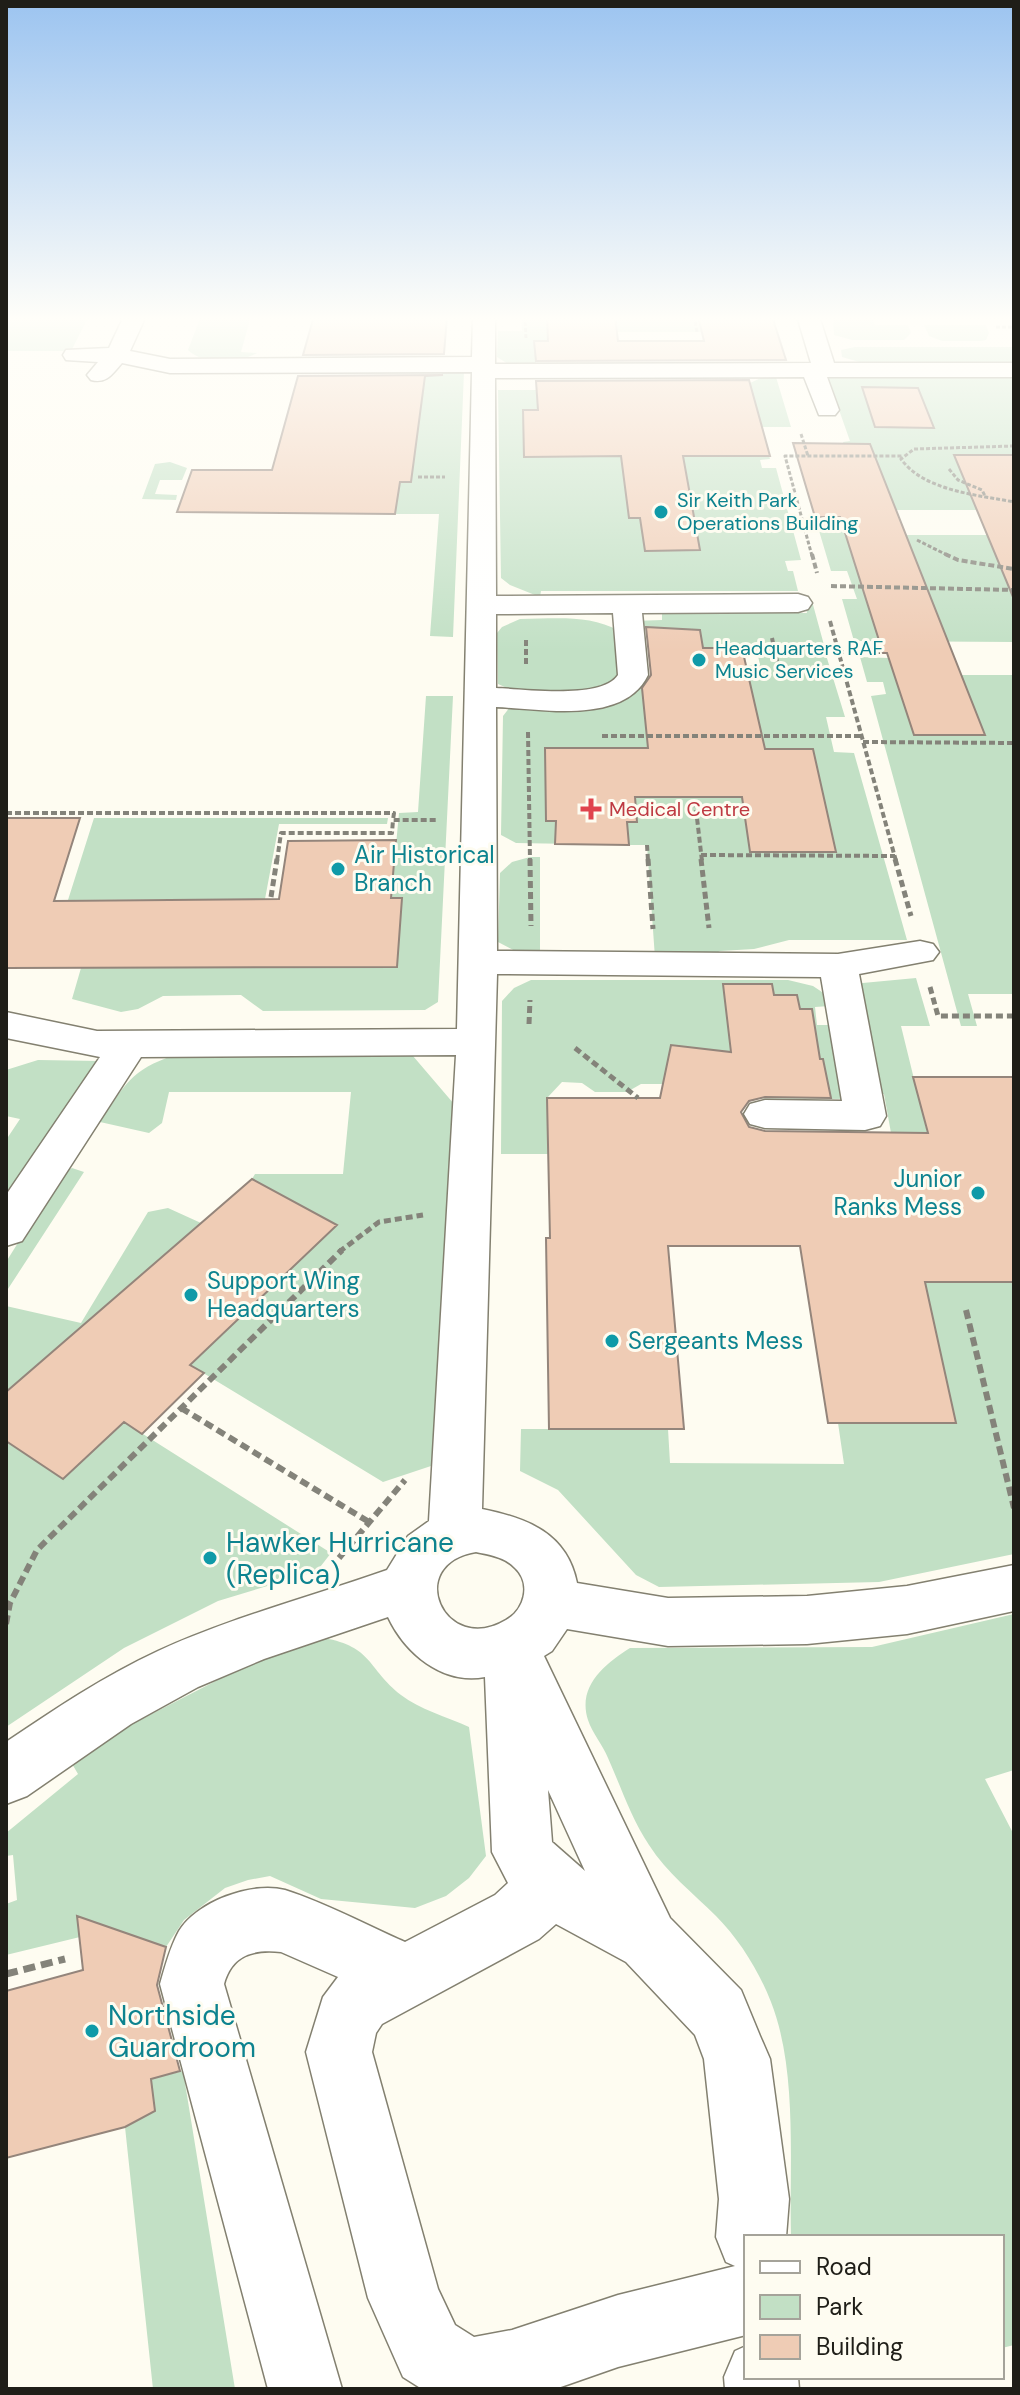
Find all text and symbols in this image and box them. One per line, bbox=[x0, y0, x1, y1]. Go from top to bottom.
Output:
place label: Sir Keith Park Operations Building bbox=[677, 487, 858, 536]
marker: Sir Keith Park Operations Building bbox=[652, 503, 670, 521]
place label: Headquarters RAF Music Services bbox=[715, 635, 884, 684]
marker: Headquarters RAF Music Services bbox=[690, 651, 708, 669]
place label: Medical Centre bbox=[609, 796, 750, 822]
marker: Medical Centre bbox=[580, 798, 602, 820]
place label: Air Historical Branch bbox=[354, 839, 495, 898]
marker: Air Historical Branch bbox=[329, 860, 347, 878]
place label: Junior Ranks Mess bbox=[834, 1163, 962, 1222]
marker: Junior Ranks Mess bbox=[969, 1184, 987, 1202]
place label: Support Wing Headquarters bbox=[207, 1265, 360, 1324]
marker: Support Wing Headquarters bbox=[182, 1286, 200, 1304]
place label: Sergeants Mess bbox=[628, 1325, 803, 1356]
marker: Sergeants Mess bbox=[603, 1332, 621, 1350]
place label: Hawker Hurricane (Replica) bbox=[226, 1524, 454, 1593]
marker: Hawker Hurricane (Replica) bbox=[201, 1549, 219, 1567]
place label: Northside Guardroom bbox=[108, 1997, 256, 2066]
marker: Northside Guardroom bbox=[83, 2022, 101, 2040]
legend bbox=[744, 2235, 1004, 2379]
text: Road bbox=[816, 2251, 872, 2282]
text: Park bbox=[816, 2291, 863, 2322]
text: Building bbox=[816, 2331, 903, 2362]

